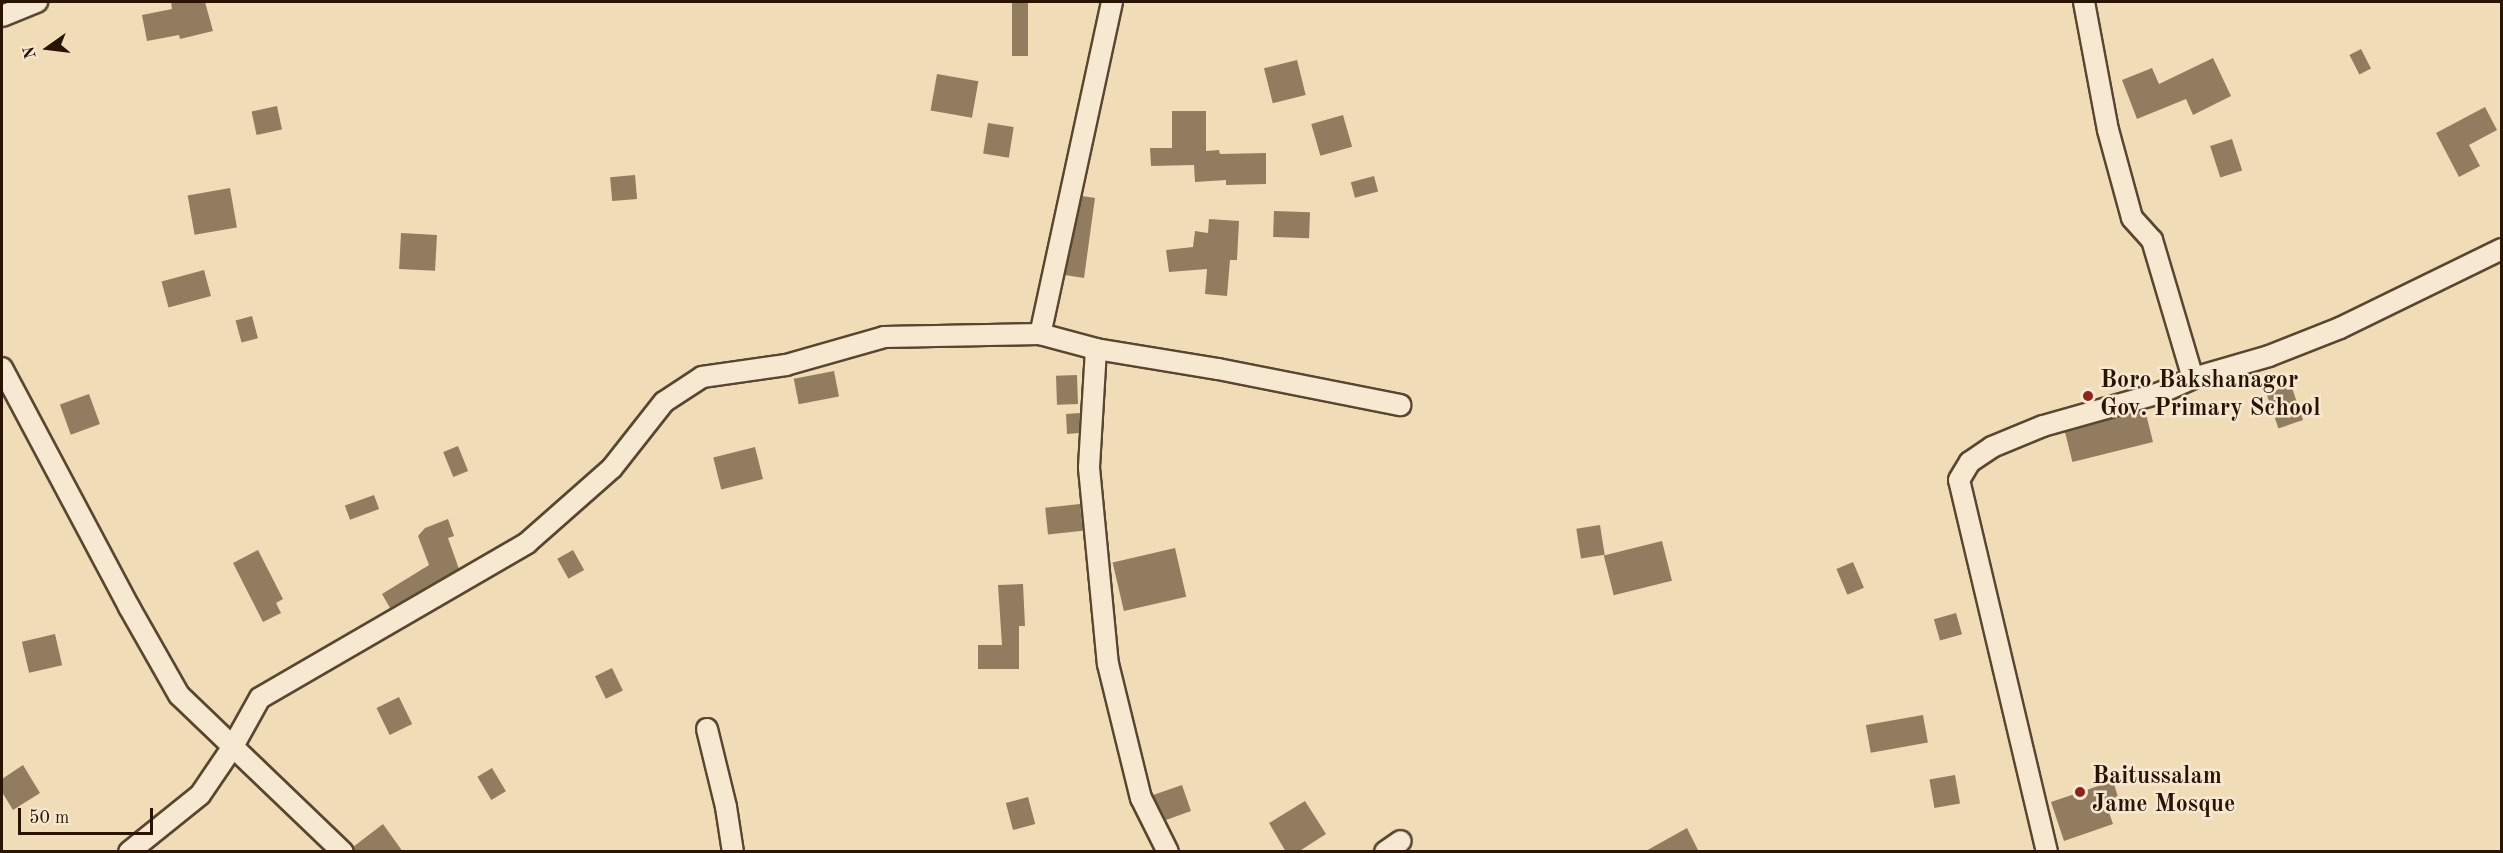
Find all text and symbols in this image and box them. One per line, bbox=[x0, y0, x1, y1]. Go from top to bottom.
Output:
north arrow bbox=[18, 18, 78, 78]
text: N bbox=[21, 44, 40, 60]
place label: Boro Bakshanagor Gov. Primary School bbox=[2100, 368, 2321, 424]
marker: Boro Bakshanagor Gov. Primary School bbox=[2081, 389, 2095, 403]
place label: Baitussalam Jame Mosque bbox=[2092, 764, 2235, 820]
marker: Baitussalam Jame Mosque bbox=[2073, 785, 2087, 799]
scale bar bbox=[21, 796, 156, 834]
text: 50 m bbox=[29, 809, 69, 827]

